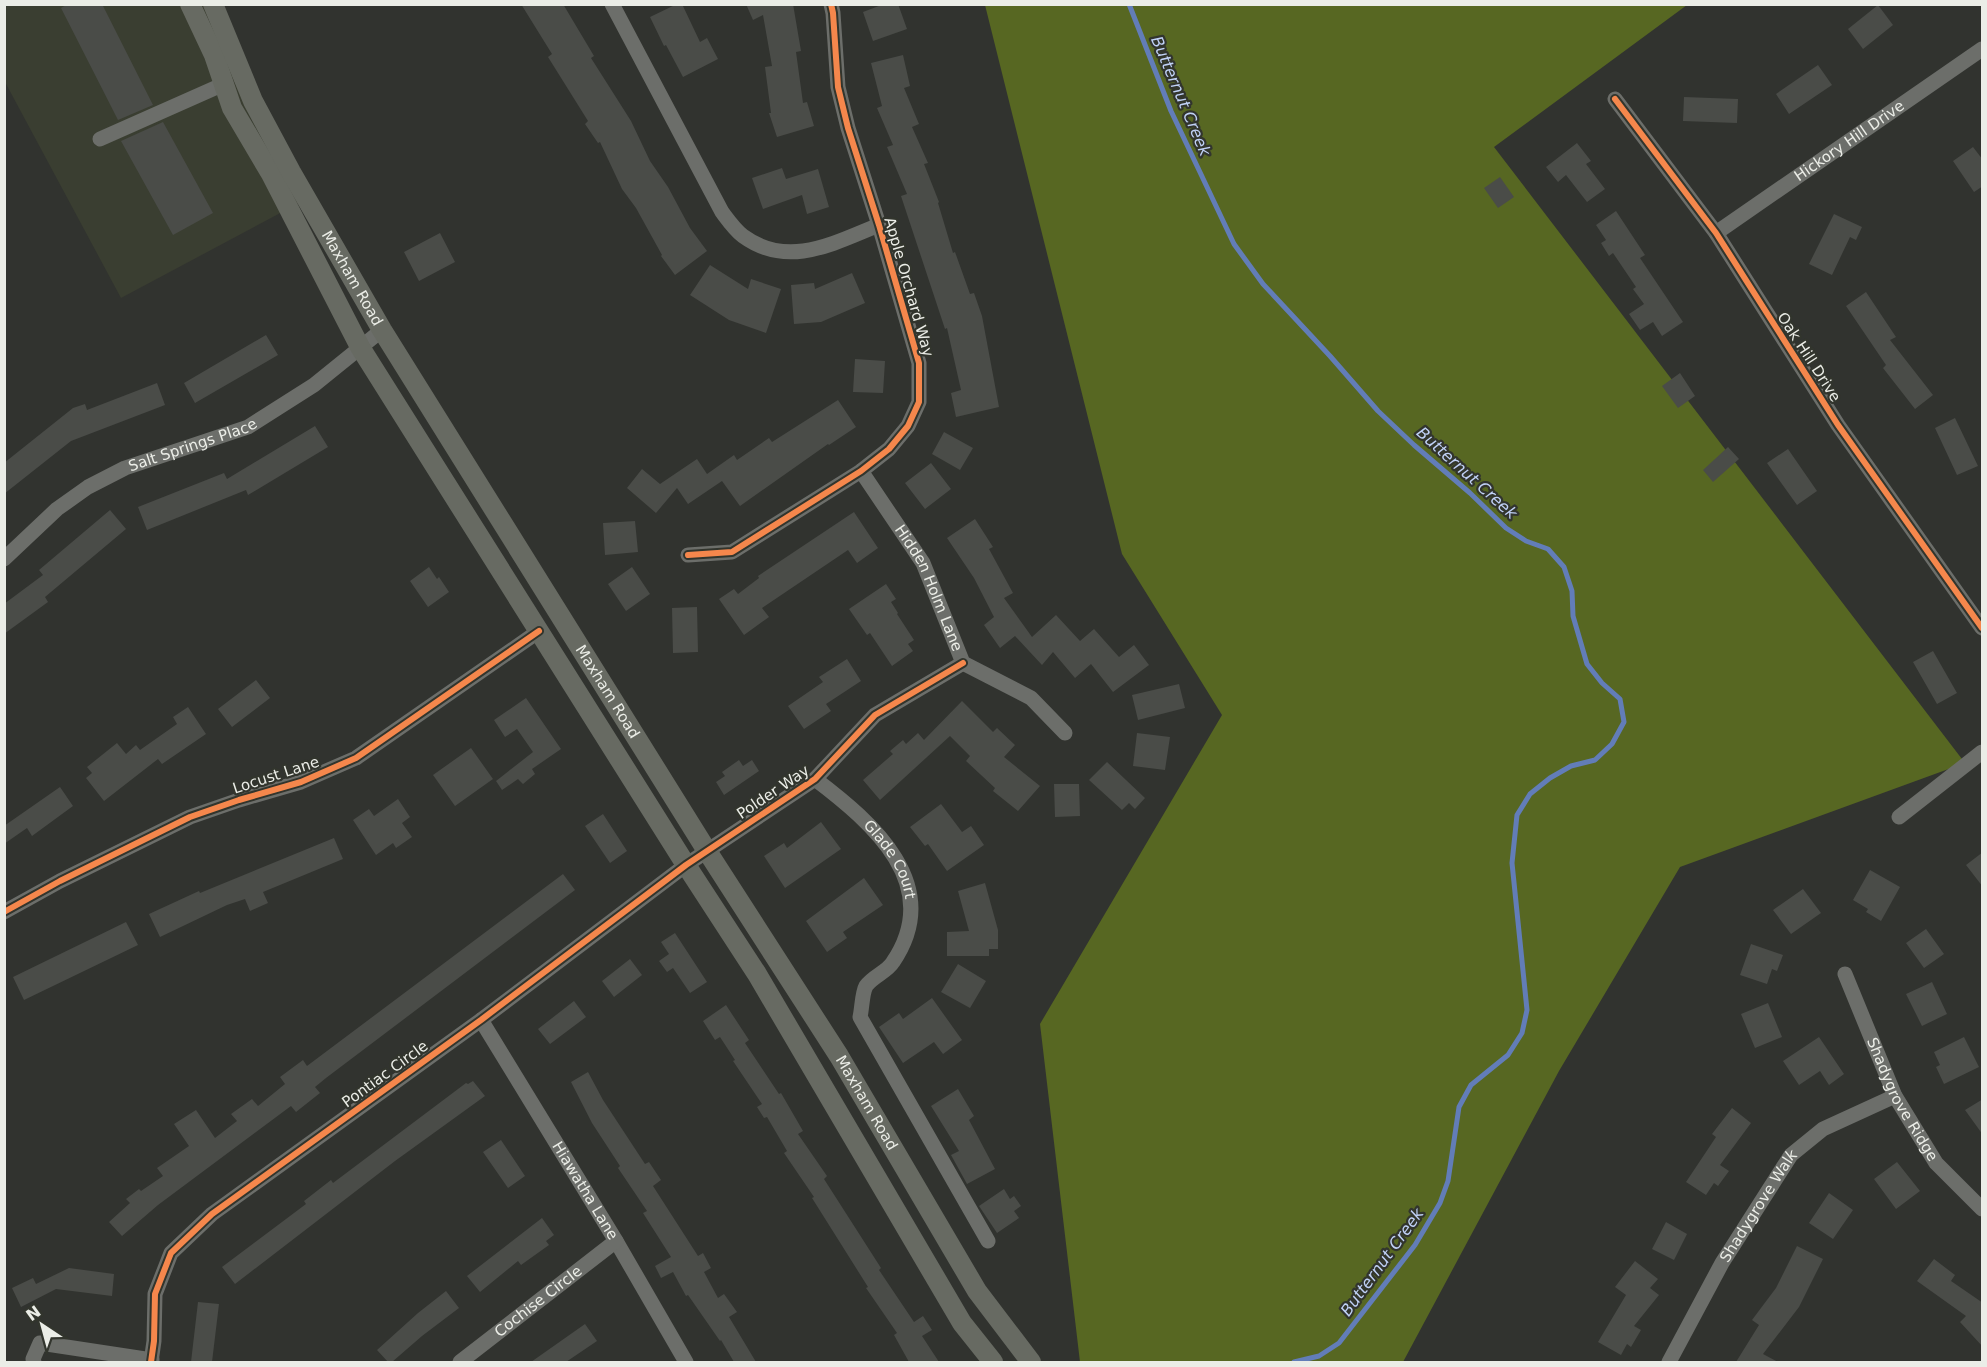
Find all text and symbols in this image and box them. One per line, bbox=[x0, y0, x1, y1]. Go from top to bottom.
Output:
water label: Butternut Creek bbox=[1147, 33, 1215, 159]
street label: Hickory Hill Drive bbox=[1791, 97, 1908, 185]
street label: Apple Orchard Way bbox=[880, 215, 938, 359]
street label: Maxham Road bbox=[318, 227, 387, 329]
street label: Oak Hill Drive bbox=[1773, 309, 1845, 405]
street label: Salt Springs Place bbox=[126, 414, 261, 475]
water label: Butternut Creek bbox=[1413, 423, 1522, 524]
street label: Hidden Holm Lane bbox=[891, 521, 966, 654]
street label: Maxham Road bbox=[572, 642, 643, 742]
street label: Locust Lane bbox=[231, 753, 321, 797]
street label: Polder Way bbox=[733, 761, 813, 823]
street label: Glade Court bbox=[860, 816, 919, 900]
street label: Shadygrove Ridge bbox=[1863, 1035, 1942, 1164]
street label: Pontiac Circle bbox=[339, 1037, 431, 1111]
street label: Maxham Road bbox=[832, 1052, 901, 1153]
street label: Hiawatha Lane bbox=[548, 1138, 622, 1243]
street label: Shadygrove Walk bbox=[1716, 1145, 1800, 1266]
water label: Butternut Creek bbox=[1337, 1204, 1428, 1320]
street label: Cochise Circle bbox=[491, 1262, 585, 1341]
north arrow bbox=[12, 1295, 72, 1355]
text: N bbox=[22, 1302, 44, 1325]

